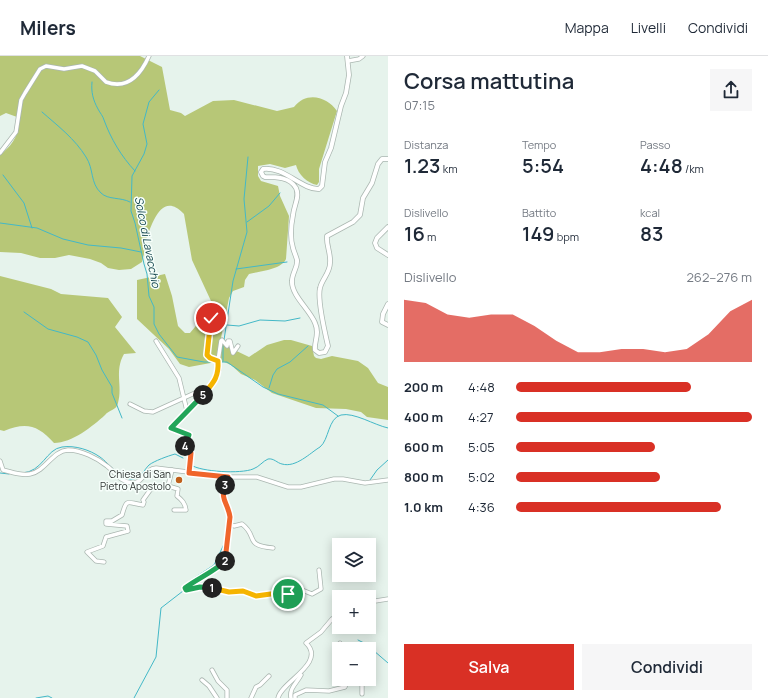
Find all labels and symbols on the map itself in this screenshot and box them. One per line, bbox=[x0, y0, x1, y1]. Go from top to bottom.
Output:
water label: Solco di Lavacchio bbox=[132, 195, 164, 290]
pin bbox=[194, 301, 228, 335]
pin: 5 bbox=[193, 385, 213, 405]
pin: 4 bbox=[175, 436, 195, 456]
place label: Chiesa di San Pietro Apostolo bbox=[100, 467, 171, 493]
marker: Chiesa di San Pietro Apostolo bbox=[174, 475, 184, 485]
pin: 3 bbox=[215, 475, 235, 495]
pin: 2 bbox=[215, 551, 235, 571]
pin bbox=[271, 577, 305, 611]
pin: 1 bbox=[202, 578, 222, 598]

